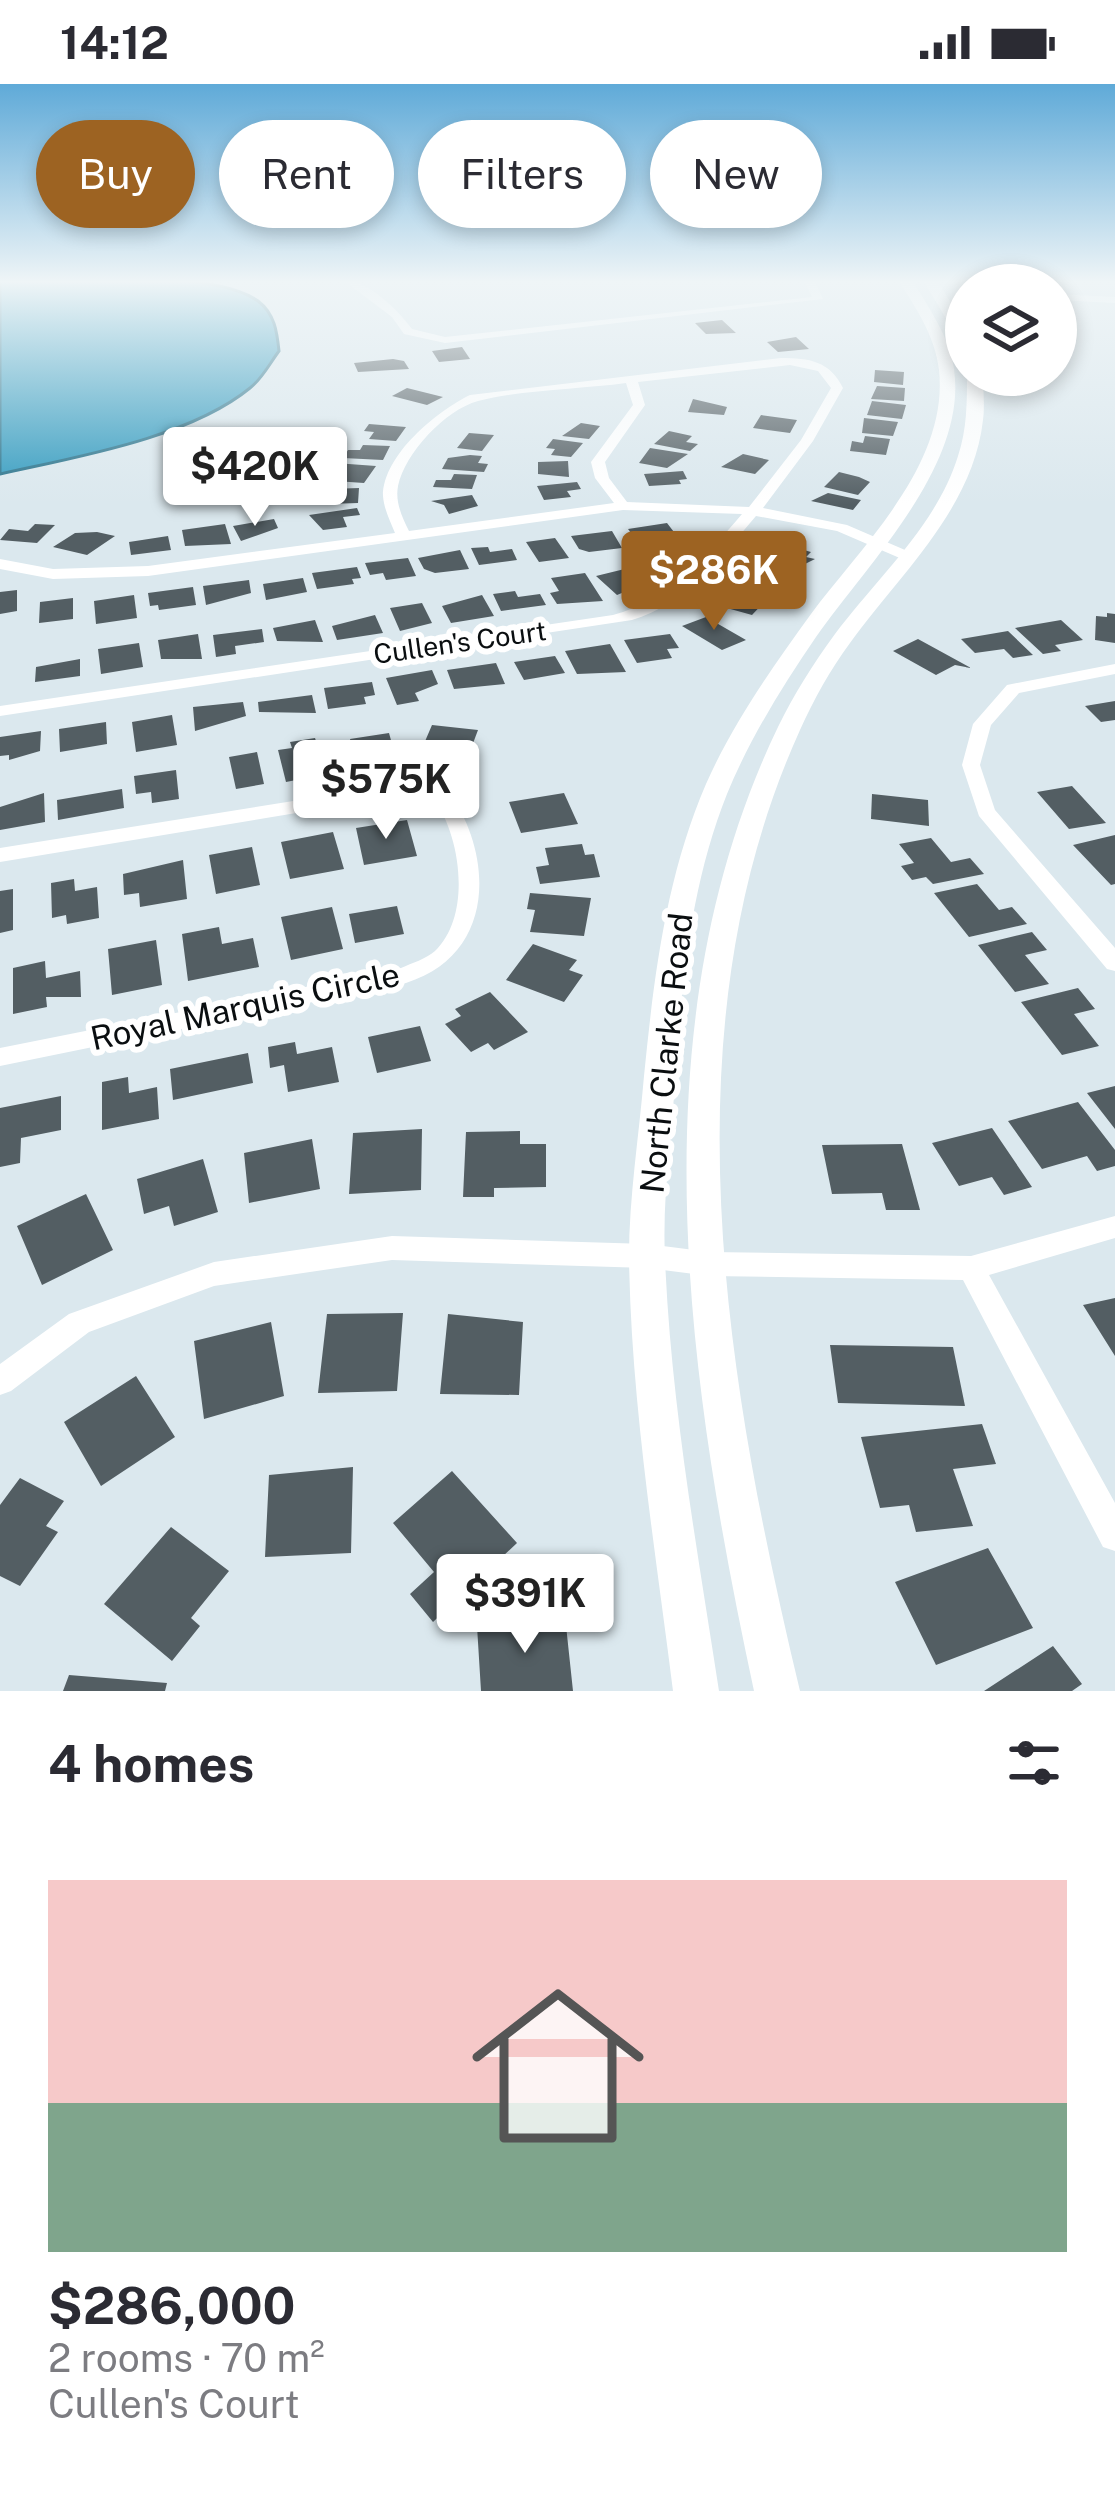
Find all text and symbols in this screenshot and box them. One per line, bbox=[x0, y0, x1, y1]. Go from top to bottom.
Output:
text: 14:12 bbox=[60, 16, 169, 69]
chip: Buy bbox=[36, 120, 195, 228]
chip: Rent bbox=[219, 120, 394, 228]
chip: Filters bbox=[418, 120, 626, 228]
chip: New bbox=[650, 120, 822, 228]
map controls bbox=[945, 264, 1077, 396]
button: layers bbox=[945, 264, 1077, 396]
pin: $420K bbox=[171, 427, 339, 529]
text: $420K bbox=[190, 443, 320, 489]
pin: $286K bbox=[630, 531, 798, 633]
text: $286K bbox=[648, 547, 780, 593]
street label: Cullen's Court bbox=[371, 614, 548, 670]
pin: $575K bbox=[302, 740, 470, 842]
text: $575K bbox=[320, 756, 452, 802]
street label: North Clarke Road bbox=[632, 911, 700, 1195]
street label: Royal Marquis Circle bbox=[87, 955, 403, 1057]
pin: $391K bbox=[441, 1554, 609, 1656]
text: $391K bbox=[464, 1570, 586, 1616]
icon: filters bbox=[1001, 1730, 1067, 1796]
text: 4 homes bbox=[48, 1734, 254, 1793]
icon: home bbox=[450, 1958, 666, 2174]
text: $286,000 bbox=[48, 2276, 295, 2335]
text: 2 rooms · 70 m² bbox=[48, 2335, 325, 2381]
text: Cullen's Court bbox=[48, 2381, 300, 2427]

